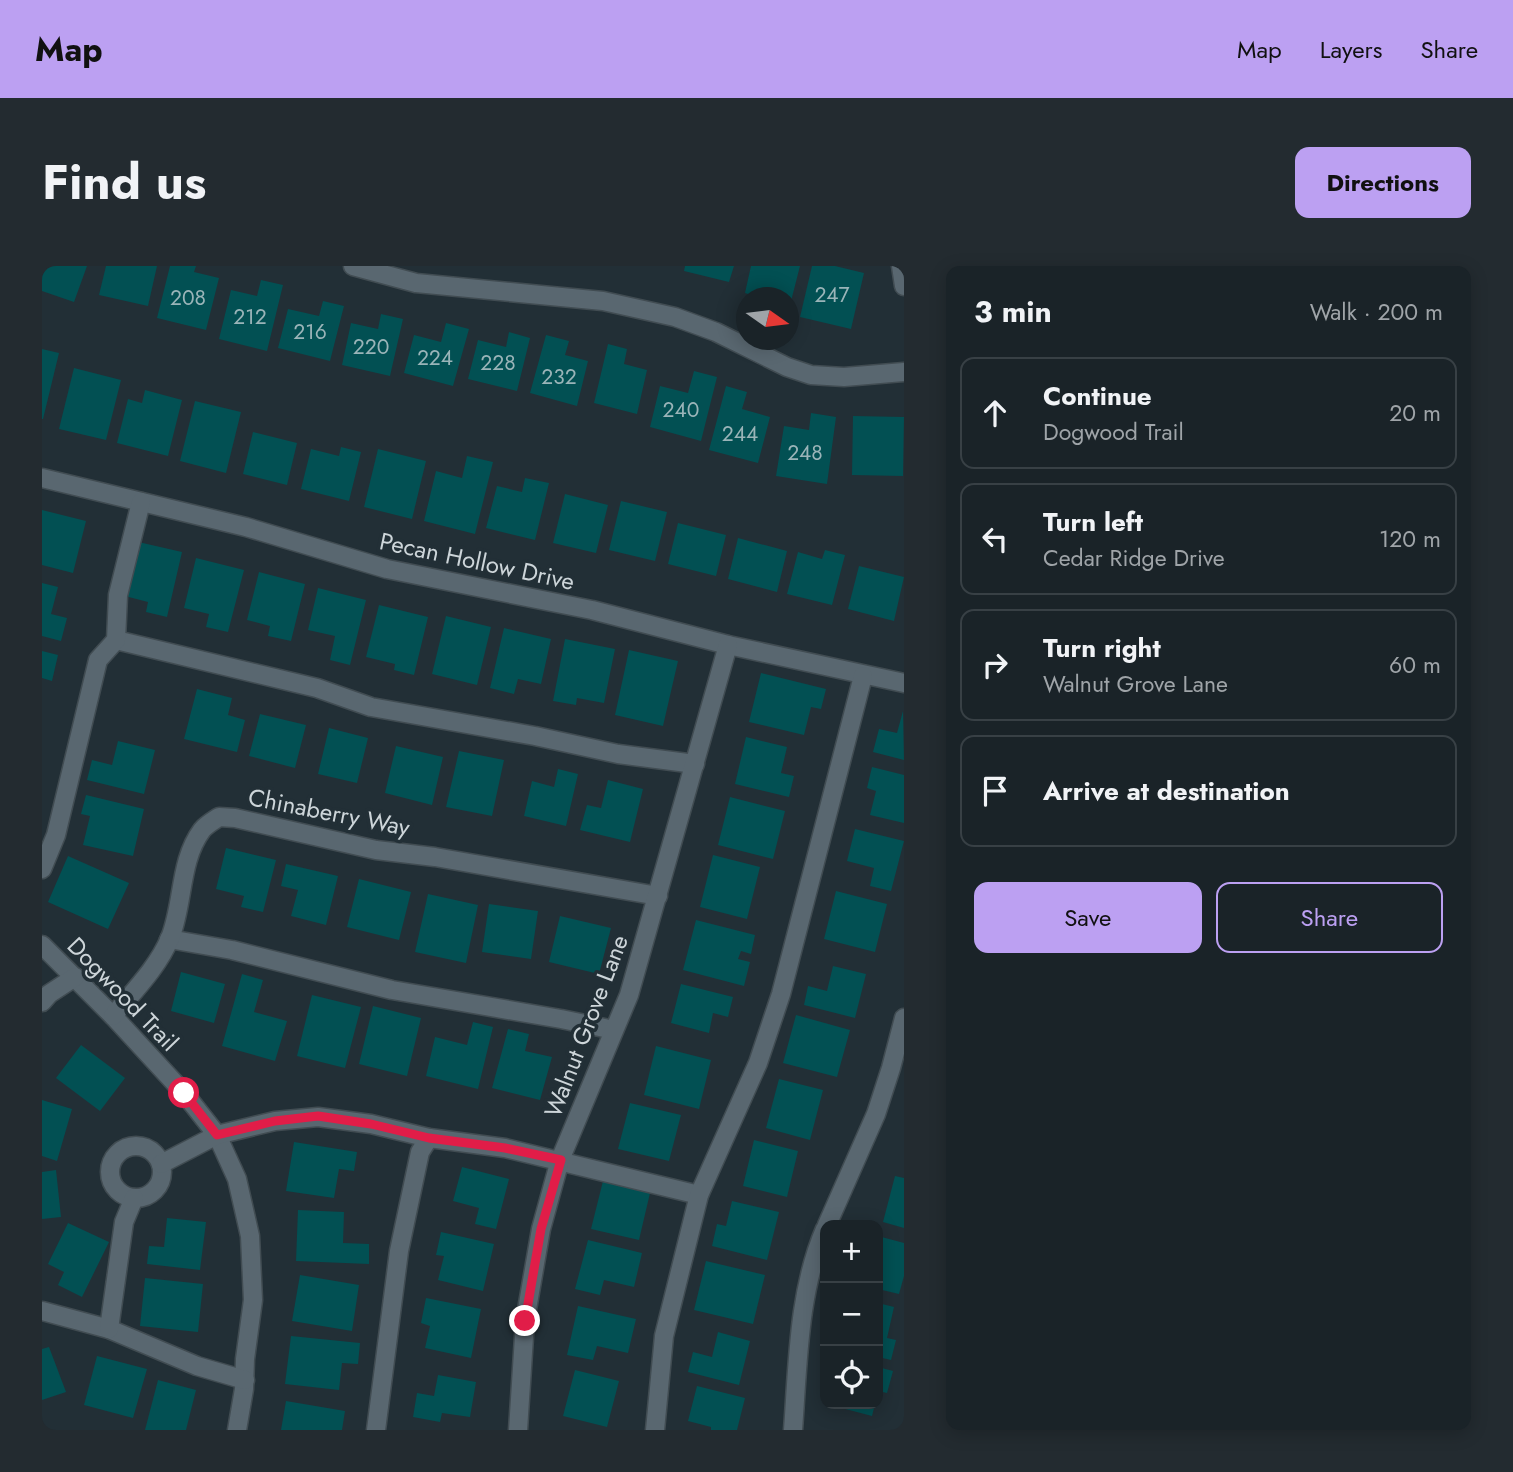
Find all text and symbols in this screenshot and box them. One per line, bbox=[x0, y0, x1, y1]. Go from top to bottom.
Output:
text: Map bbox=[35, 26, 103, 73]
text: Map bbox=[1237, 32, 1282, 67]
text: Layers bbox=[1320, 32, 1382, 67]
text: Share bbox=[1420, 32, 1478, 67]
text: Find us bbox=[42, 147, 206, 217]
button: Directions bbox=[1295, 147, 1471, 218]
house number: 247 bbox=[814, 280, 850, 310]
house number: 208 bbox=[170, 283, 206, 313]
north arrow bbox=[736, 287, 799, 350]
text: 3 min bbox=[974, 290, 1052, 333]
text: Walk · 200 m bbox=[1310, 295, 1443, 329]
house number: 212 bbox=[233, 302, 267, 332]
house number: 216 bbox=[293, 317, 327, 347]
house number: 220 bbox=[353, 332, 389, 362]
house number: 224 bbox=[417, 343, 453, 373]
house number: 228 bbox=[480, 348, 516, 378]
house number: 232 bbox=[541, 362, 577, 392]
text: Continue bbox=[1043, 377, 1152, 415]
icon: ahead bbox=[976, 394, 1014, 432]
house number: 240 bbox=[663, 395, 699, 425]
text: 20 m bbox=[1389, 396, 1441, 430]
text: Dogwood Trail bbox=[1043, 415, 1184, 449]
house number: 244 bbox=[722, 419, 758, 449]
house number: 248 bbox=[787, 438, 823, 468]
text: Turn left bbox=[1043, 503, 1143, 541]
icon: left bbox=[976, 520, 1014, 558]
text: 120 m bbox=[1379, 522, 1441, 556]
street label: Pecan Hollow Drive bbox=[376, 523, 578, 599]
text: Cedar Ridge Drive bbox=[1043, 541, 1225, 575]
text: Turn right bbox=[1043, 629, 1161, 667]
icon: right bbox=[976, 646, 1014, 684]
text: 60 m bbox=[1389, 648, 1441, 682]
text: Walnut Grove Lane bbox=[1043, 667, 1228, 701]
icon: arrive bbox=[976, 772, 1014, 810]
text: Arrive at destination bbox=[1043, 772, 1290, 810]
street label: Chinaberry Way bbox=[245, 779, 413, 845]
button: Save bbox=[974, 882, 1202, 953]
button: Share bbox=[1216, 882, 1443, 953]
street label: Dogwood Trail bbox=[59, 929, 187, 1059]
street label: Walnut Grove Lane bbox=[535, 930, 637, 1122]
route start bbox=[168, 1077, 199, 1108]
map controls bbox=[820, 1220, 883, 1409]
button: + bbox=[820, 1220, 883, 1283]
button: − bbox=[820, 1283, 883, 1346]
route end bbox=[509, 1305, 540, 1336]
button: locate bbox=[820, 1346, 883, 1409]

